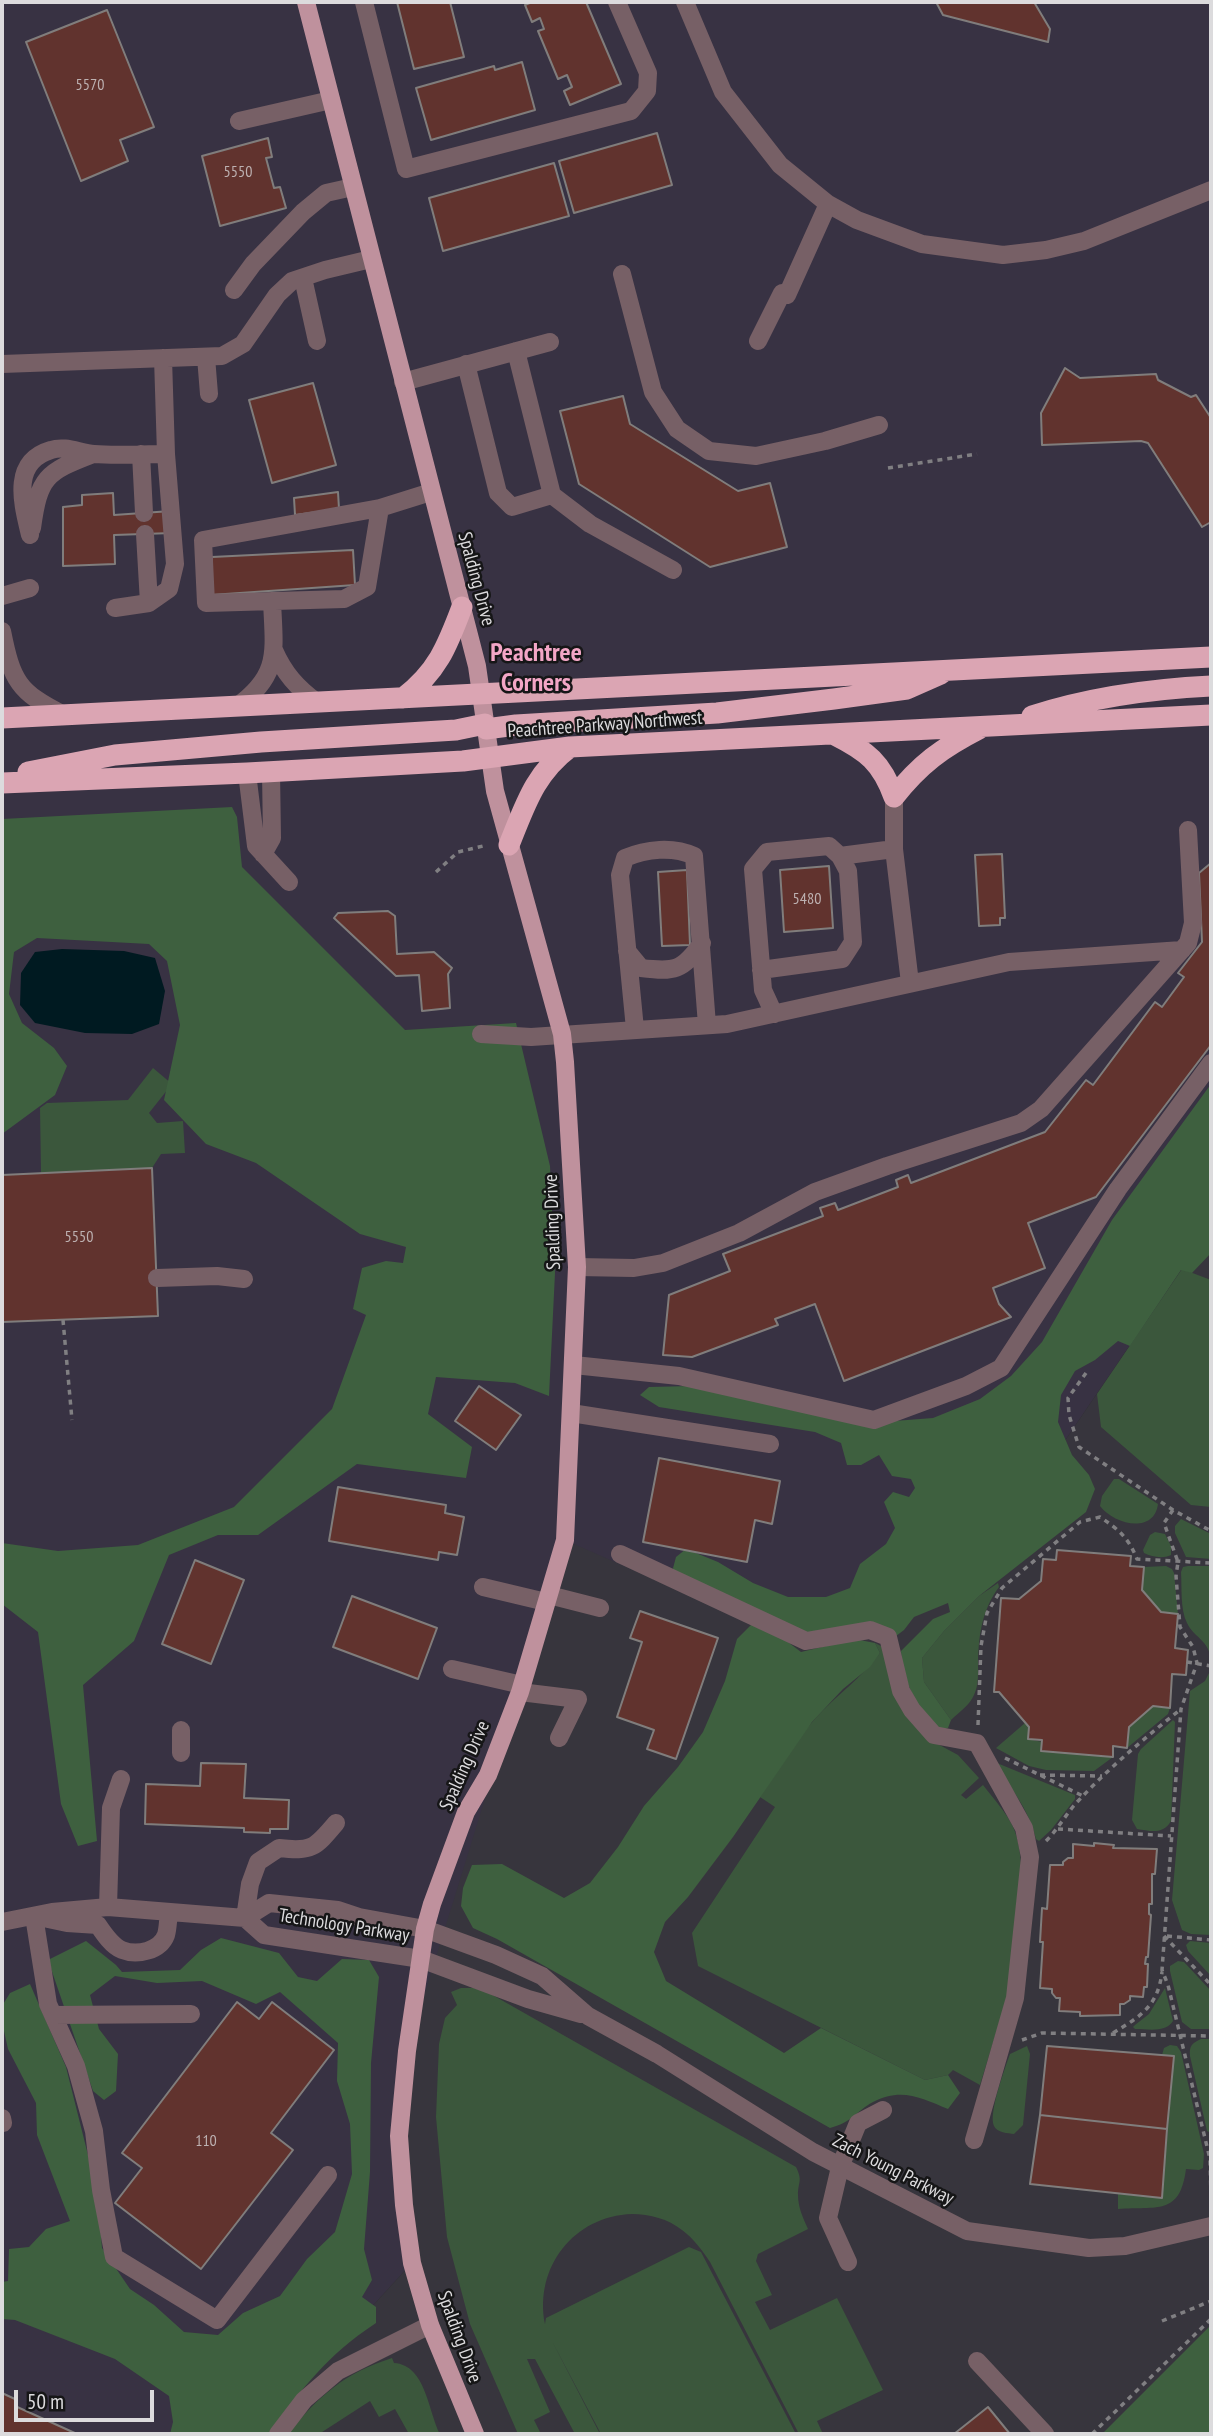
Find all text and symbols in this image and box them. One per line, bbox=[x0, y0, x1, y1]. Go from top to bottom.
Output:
house number: 5570 bbox=[76, 75, 104, 95]
house number: 5550 bbox=[224, 162, 252, 182]
street label: Spalding Drive bbox=[453, 530, 499, 628]
district label: Peachtree Corners bbox=[490, 638, 582, 700]
street label: Peachtree Parkway Northwest bbox=[507, 707, 703, 743]
house number: 5480 bbox=[793, 889, 821, 909]
street label: Spalding Drive bbox=[540, 1174, 566, 1270]
house number: 5550 bbox=[65, 1227, 93, 1247]
street label: Spalding Drive bbox=[435, 1718, 495, 1814]
street label: Technology Parkway bbox=[277, 1904, 411, 1948]
street label: Zach Young Parkway bbox=[828, 2130, 958, 2210]
house number: 110 bbox=[195, 2131, 217, 2151]
street label: Spalding Drive bbox=[432, 2288, 486, 2386]
scale bar bbox=[18, 2376, 158, 2420]
text: 50 m bbox=[27, 2388, 64, 2415]

